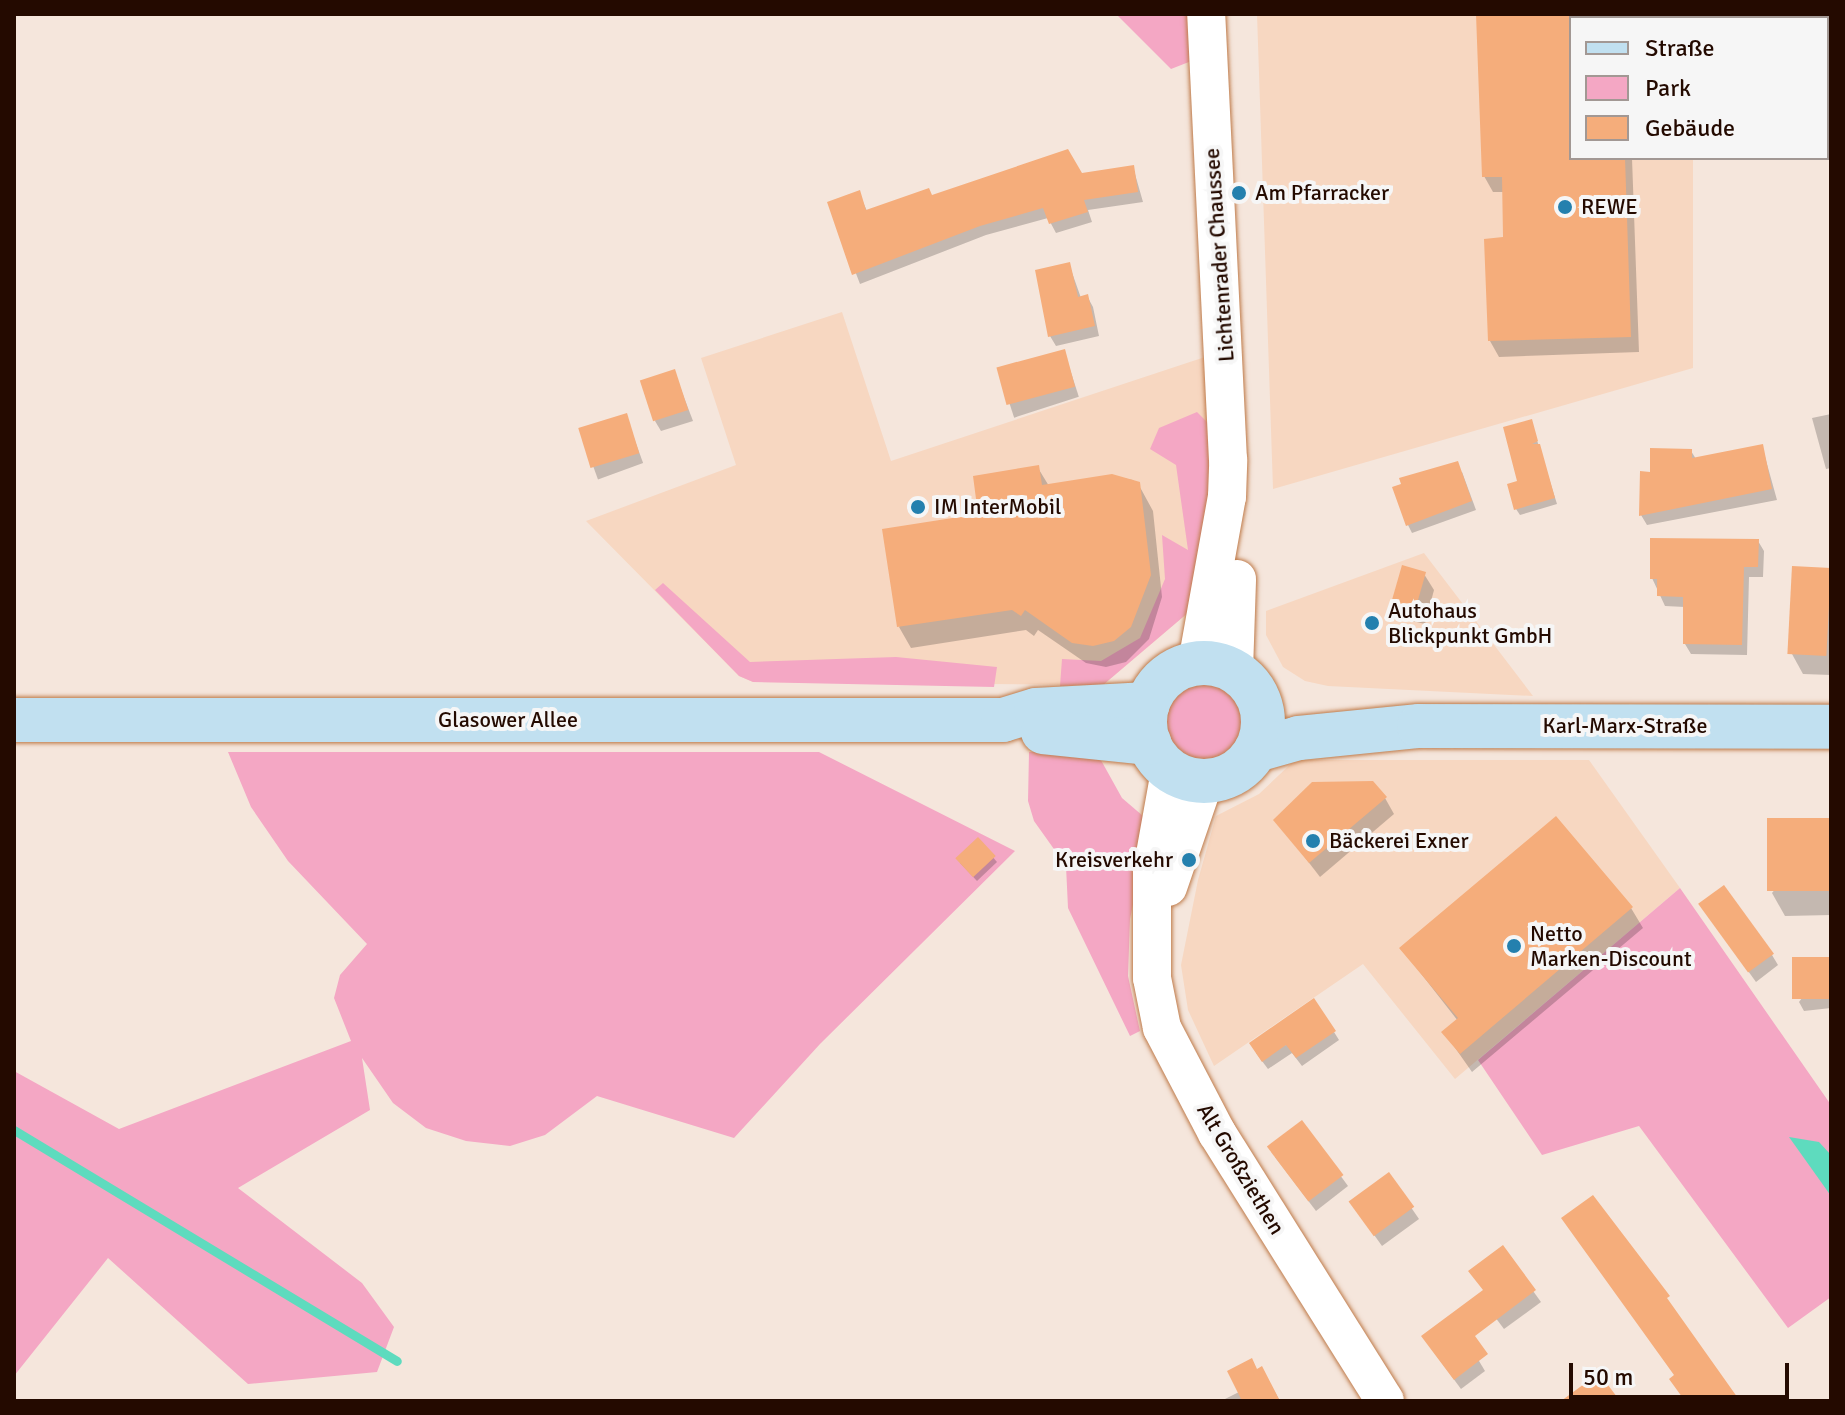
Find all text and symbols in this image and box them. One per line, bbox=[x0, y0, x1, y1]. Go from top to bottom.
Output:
legend bbox=[1569, 16, 1829, 160]
text: Straße bbox=[1645, 33, 1715, 63]
text: Park bbox=[1645, 73, 1691, 103]
text: Gebäude bbox=[1645, 113, 1735, 143]
street label: Lichtenrader Chaussee bbox=[1198, 147, 1240, 363]
place label: Am Pfarracker bbox=[1255, 180, 1389, 206]
marker: Am Pfarracker bbox=[1230, 184, 1248, 202]
place label: REWE bbox=[1581, 194, 1638, 220]
marker: REWE bbox=[1556, 198, 1574, 216]
place label: IM InterMobil bbox=[934, 494, 1061, 520]
marker: IM InterMobil bbox=[909, 498, 927, 516]
place label: Autohaus Blickpunkt GmbH bbox=[1388, 597, 1552, 648]
marker: Autohaus Blickpunkt GmbH bbox=[1363, 614, 1381, 632]
street label: Glasower Allee bbox=[438, 707, 578, 733]
street label: Karl-Marx-Straße bbox=[1543, 713, 1707, 739]
place label: Bäckerei Exner bbox=[1329, 828, 1469, 854]
marker: Bäckerei Exner bbox=[1304, 832, 1322, 850]
place label: Kreisverkehr bbox=[1055, 847, 1173, 873]
marker: Kreisverkehr bbox=[1180, 851, 1198, 869]
place label: Netto Marken-Discount bbox=[1530, 920, 1692, 972]
marker: Netto Marken-Discount bbox=[1505, 937, 1523, 955]
street label: Alt Großziethen bbox=[1192, 1099, 1290, 1239]
scale bar bbox=[1573, 1347, 1793, 1397]
text: 50 m bbox=[1583, 1362, 1633, 1392]

